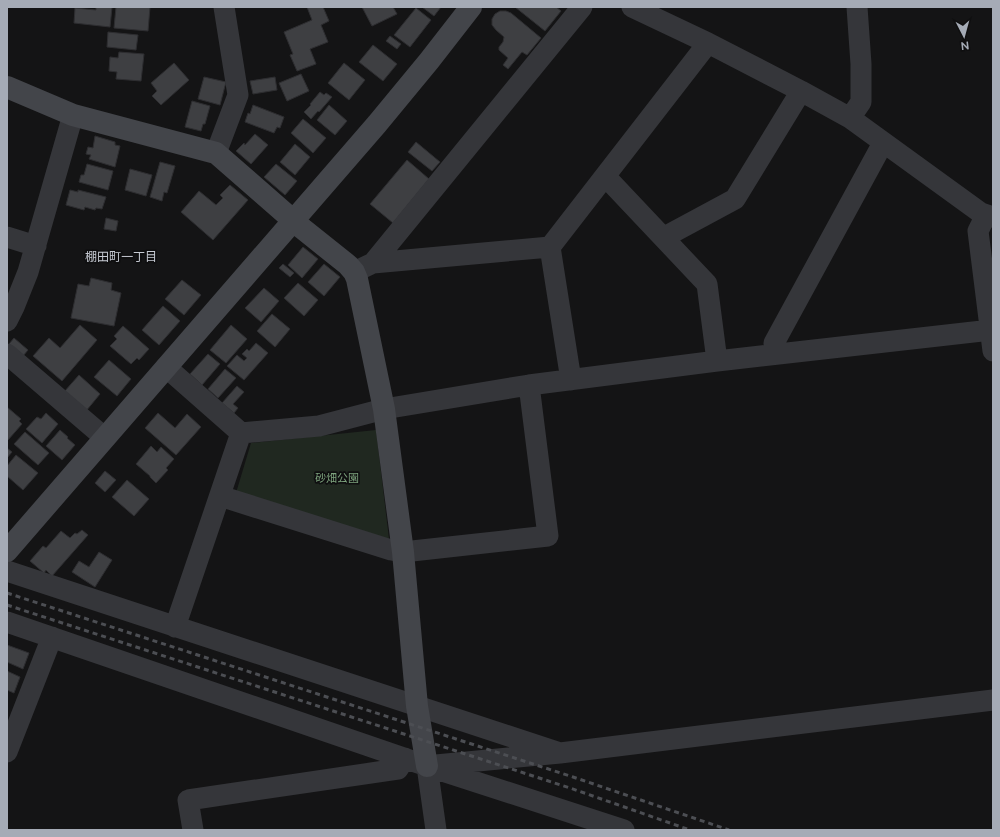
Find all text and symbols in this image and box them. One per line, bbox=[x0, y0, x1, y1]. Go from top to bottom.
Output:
north arrow bbox=[944, 16, 984, 56]
text: N bbox=[960, 39, 970, 52]
district label: 棚田町一丁目 bbox=[85, 250, 157, 264]
park label: 砂畑公園 bbox=[315, 472, 359, 485]

